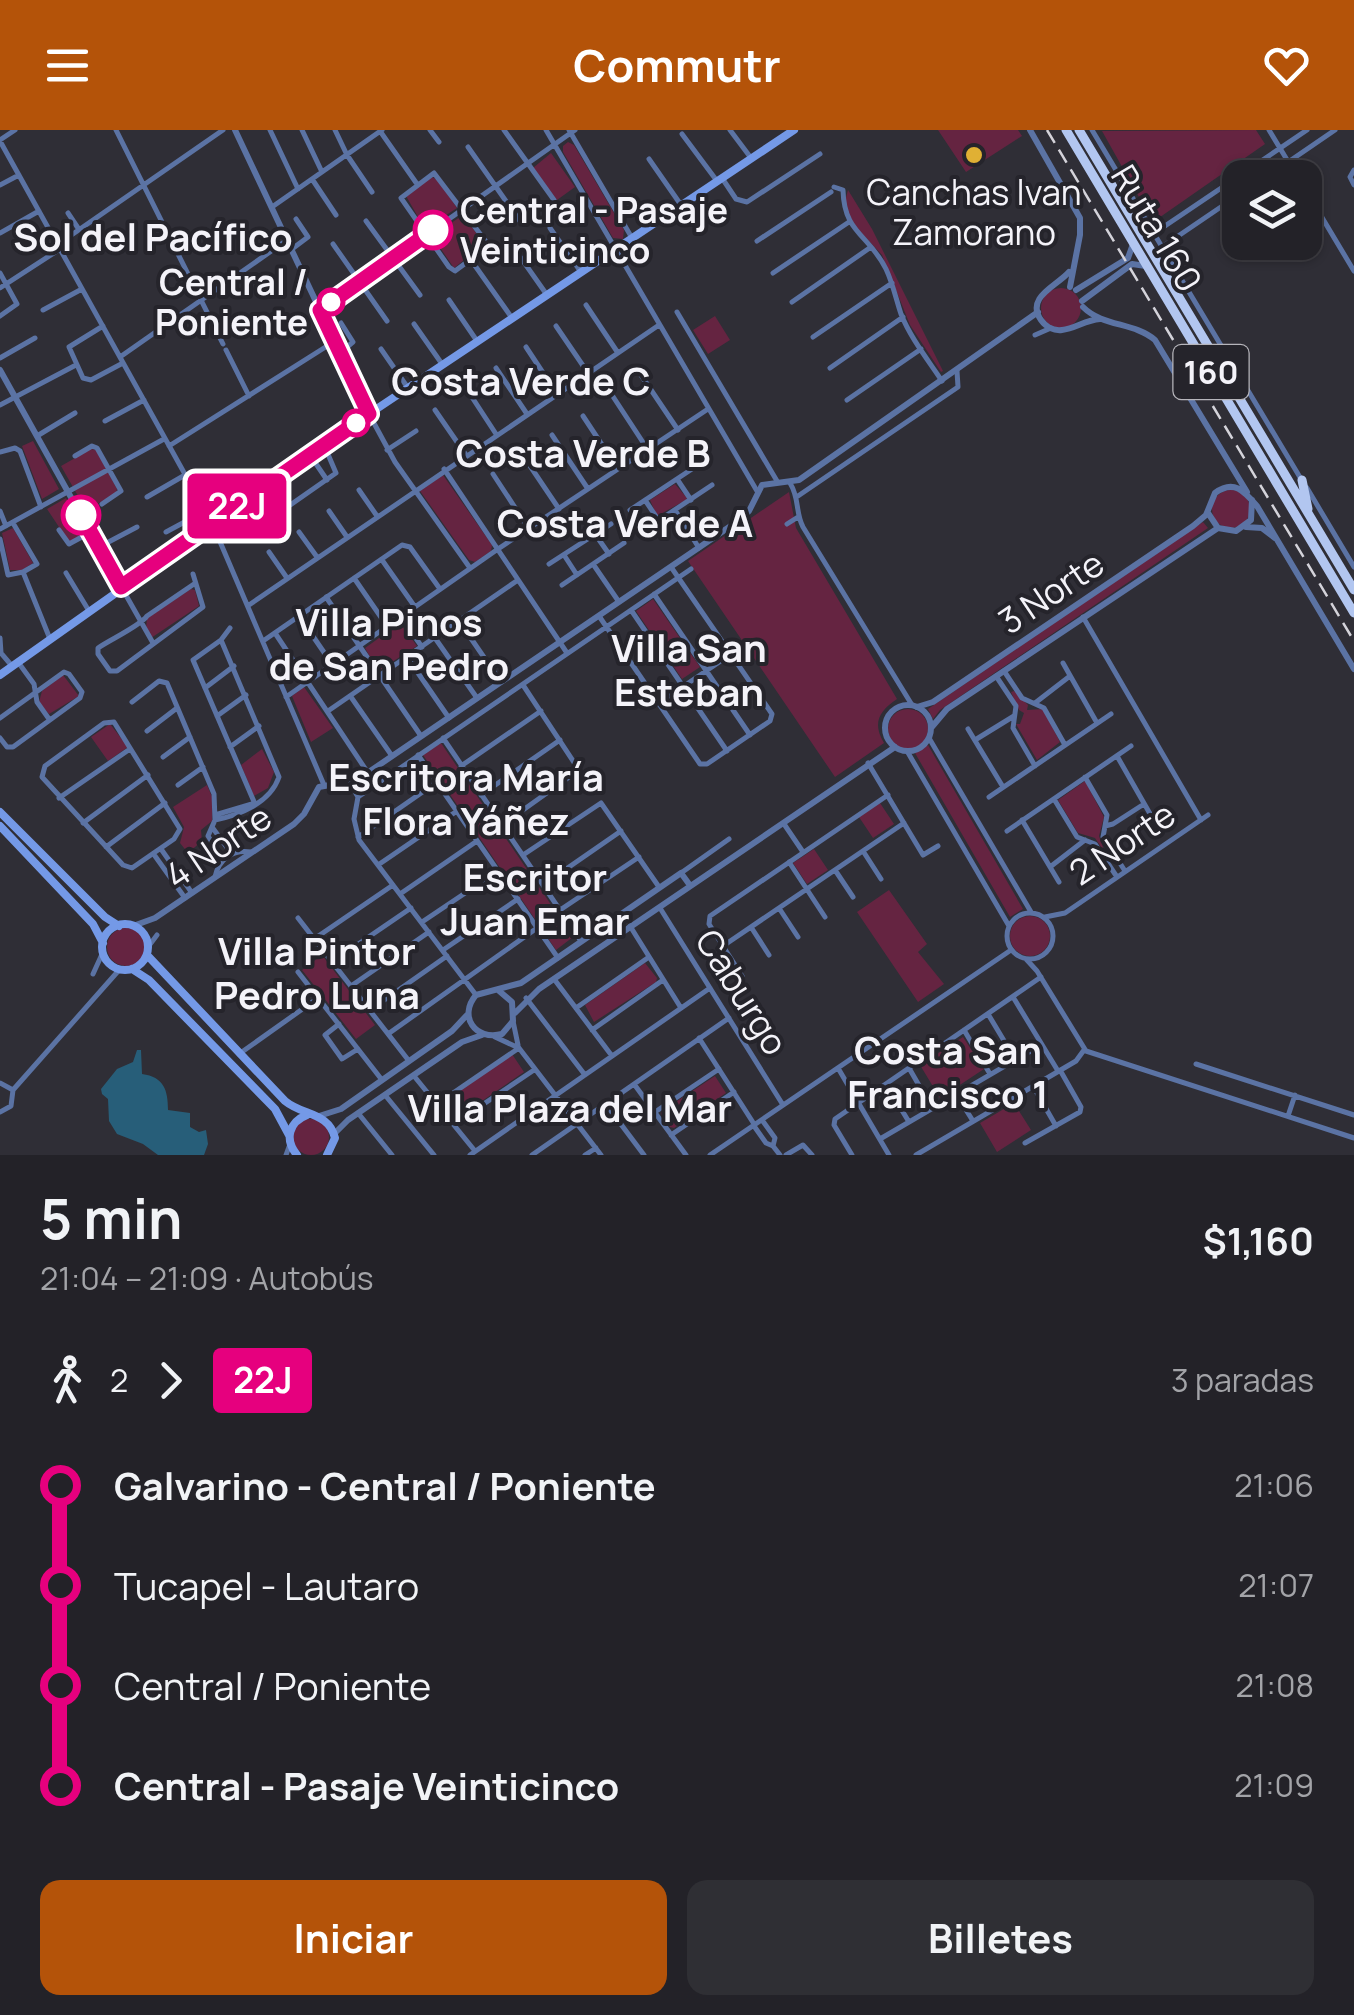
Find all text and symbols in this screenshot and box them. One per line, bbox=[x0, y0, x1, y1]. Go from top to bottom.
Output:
text: Commutr bbox=[573, 34, 781, 96]
icon: menu bbox=[40, 38, 95, 93]
icon: heart bbox=[1259, 38, 1314, 93]
marker: Canchas Ivan Zamorano bbox=[963, 144, 985, 166]
street label: Ruta 160 bbox=[1100, 156, 1214, 300]
map controls bbox=[1222, 160, 1322, 260]
button: layers bbox=[1222, 160, 1322, 260]
place label: Canchas Ivan Zamorano bbox=[866, 168, 1082, 256]
place label: Central - Pasaje Veinticinco bbox=[460, 186, 728, 274]
district label: Sol del Pacífico bbox=[13, 210, 293, 262]
marker: Central - Pasaje Veinticinco bbox=[414, 211, 452, 249]
place label: Central / Poniente bbox=[155, 258, 308, 346]
marker: Central / Poniente bbox=[318, 289, 344, 315]
road number: 160 bbox=[1174, 345, 1248, 399]
district label: Costa Verde C bbox=[391, 354, 651, 406]
unlabelled marker bbox=[343, 410, 369, 436]
district label: Costa Verde B bbox=[455, 426, 711, 478]
line badge: 22J bbox=[180, 474, 294, 538]
text: 22J bbox=[207, 482, 267, 530]
unlabelled marker bbox=[62, 496, 100, 534]
district label: Costa Verde A bbox=[497, 496, 753, 548]
street label: 3 Norte bbox=[989, 539, 1113, 645]
district label: Villa Pinos de San Pedro bbox=[269, 595, 509, 691]
district label: Villa San Esteban bbox=[611, 621, 767, 717]
district label: Escritora María Flora Yáñez bbox=[328, 750, 604, 846]
street label: 2 Norte bbox=[1060, 790, 1184, 896]
street label: 4 Norte bbox=[155, 793, 281, 899]
district label: Escritor Juan Emar bbox=[440, 850, 630, 946]
street label: Caburgo bbox=[685, 920, 799, 1064]
district label: Villa Pintor Pedro Luna bbox=[214, 924, 420, 1020]
district label: Costa San Francisco 1 bbox=[847, 1023, 1049, 1119]
district label: Villa Plaza del Mar bbox=[408, 1081, 732, 1133]
text: 5 min bbox=[40, 1180, 183, 1256]
text: $1,160 bbox=[1203, 1214, 1314, 1266]
text: 21:04 – 21:09 · Autobús bbox=[40, 1256, 374, 1300]
icon: walk bbox=[40, 1353, 95, 1408]
icon: forward bbox=[143, 1353, 198, 1408]
text: 22J bbox=[233, 1356, 292, 1404]
text: 2 bbox=[110, 1358, 128, 1402]
text: 3 paradas bbox=[1171, 1358, 1314, 1402]
text: Galvarino - Central / Poniente bbox=[114, 1459, 656, 1511]
text: 21:06 bbox=[1234, 1463, 1314, 1507]
text: Tucapel - Lautaro bbox=[114, 1559, 419, 1611]
text: 21:07 bbox=[1238, 1563, 1314, 1607]
text: Central / Poniente bbox=[114, 1659, 431, 1711]
text: 21:08 bbox=[1236, 1663, 1314, 1707]
text: Central - Pasaje Veinticinco bbox=[114, 1759, 619, 1811]
text: 21:09 bbox=[1234, 1763, 1314, 1807]
button: Iniciar bbox=[40, 1880, 667, 1995]
button: Billetes bbox=[687, 1880, 1314, 1995]

